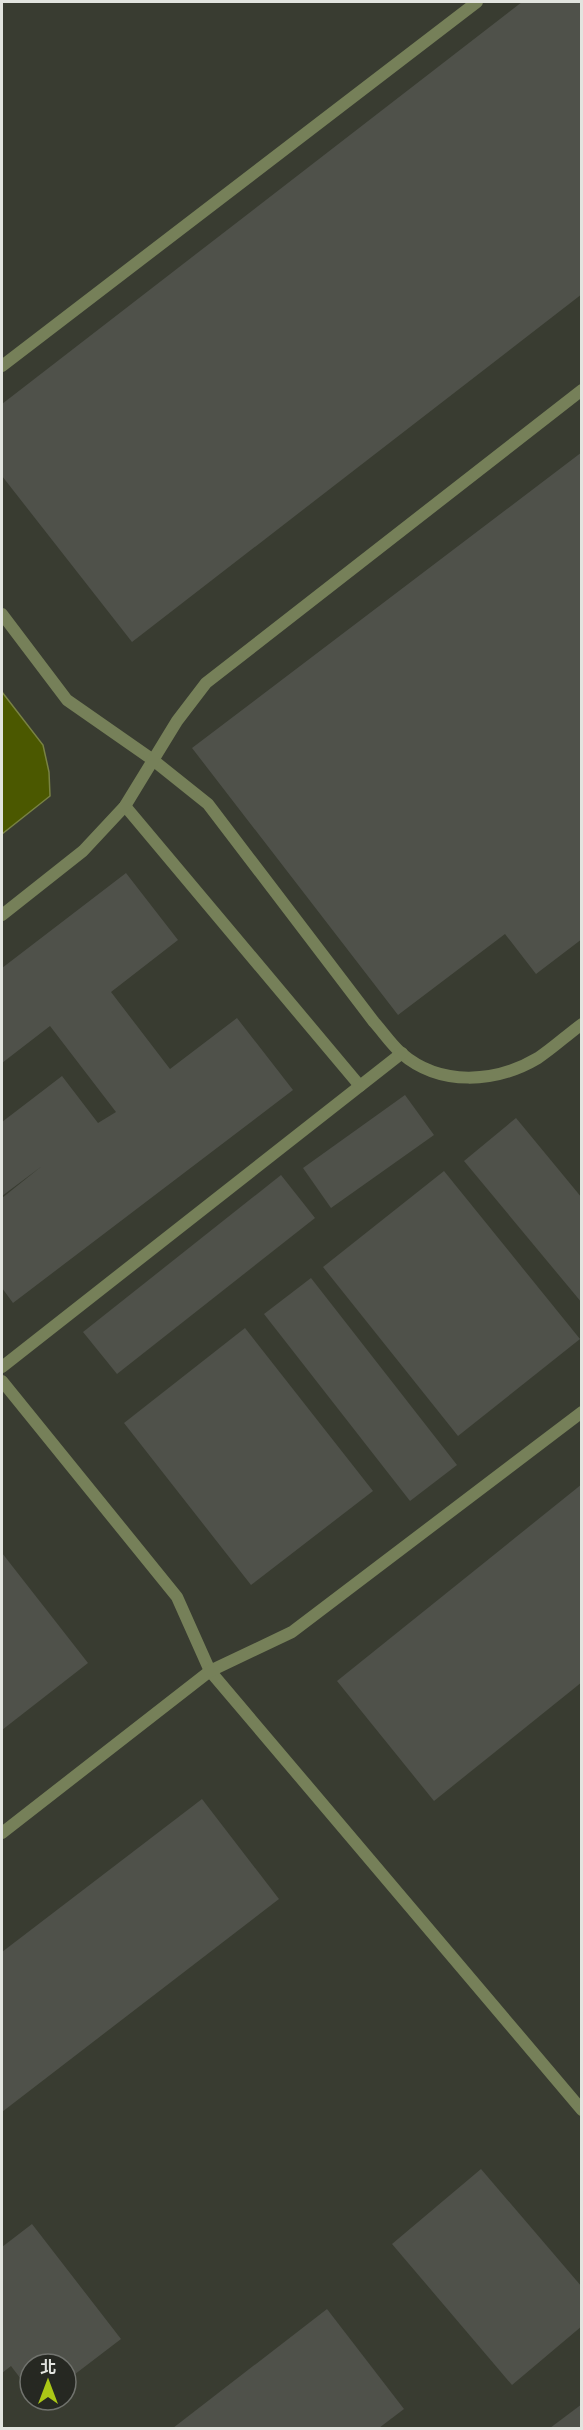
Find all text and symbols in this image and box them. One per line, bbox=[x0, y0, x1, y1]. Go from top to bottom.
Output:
north arrow bbox=[18, 2352, 78, 2412]
text: 北 bbox=[40, 2357, 56, 2378]

